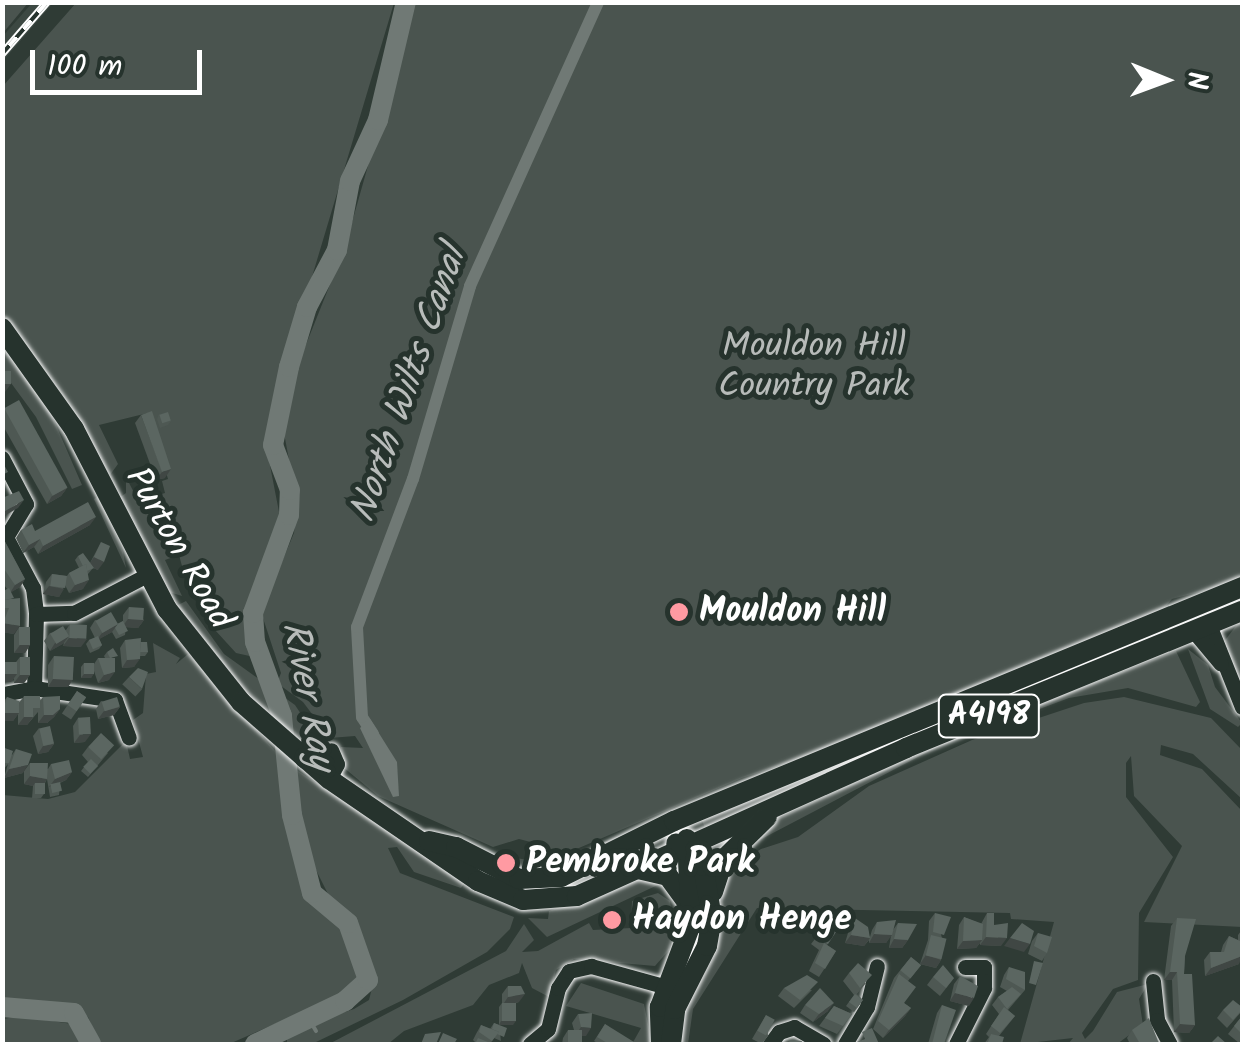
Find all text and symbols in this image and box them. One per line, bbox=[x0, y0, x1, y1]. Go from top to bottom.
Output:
scale bar bbox=[35, 30, 208, 92]
north arrow bbox=[1115, 30, 1215, 130]
text: 100 m bbox=[47, 43, 122, 91]
text: N bbox=[1173, 71, 1218, 90]
water label: North Wilts Canal bbox=[342, 241, 478, 529]
park label: Mouldon Hill Country Park bbox=[718, 326, 910, 408]
street label: Purton Road bbox=[115, 461, 241, 637]
place label: Mouldon Hill bbox=[699, 591, 886, 633]
marker: Mouldon Hill bbox=[668, 601, 690, 623]
water label: River Ray bbox=[269, 618, 343, 774]
road number: A4198 bbox=[936, 689, 1042, 743]
place label: Pembroke Park bbox=[526, 842, 754, 884]
marker: Pembroke Park bbox=[495, 852, 517, 874]
place label: Haydon Henge bbox=[632, 899, 852, 941]
marker: Haydon Henge bbox=[601, 909, 623, 931]

